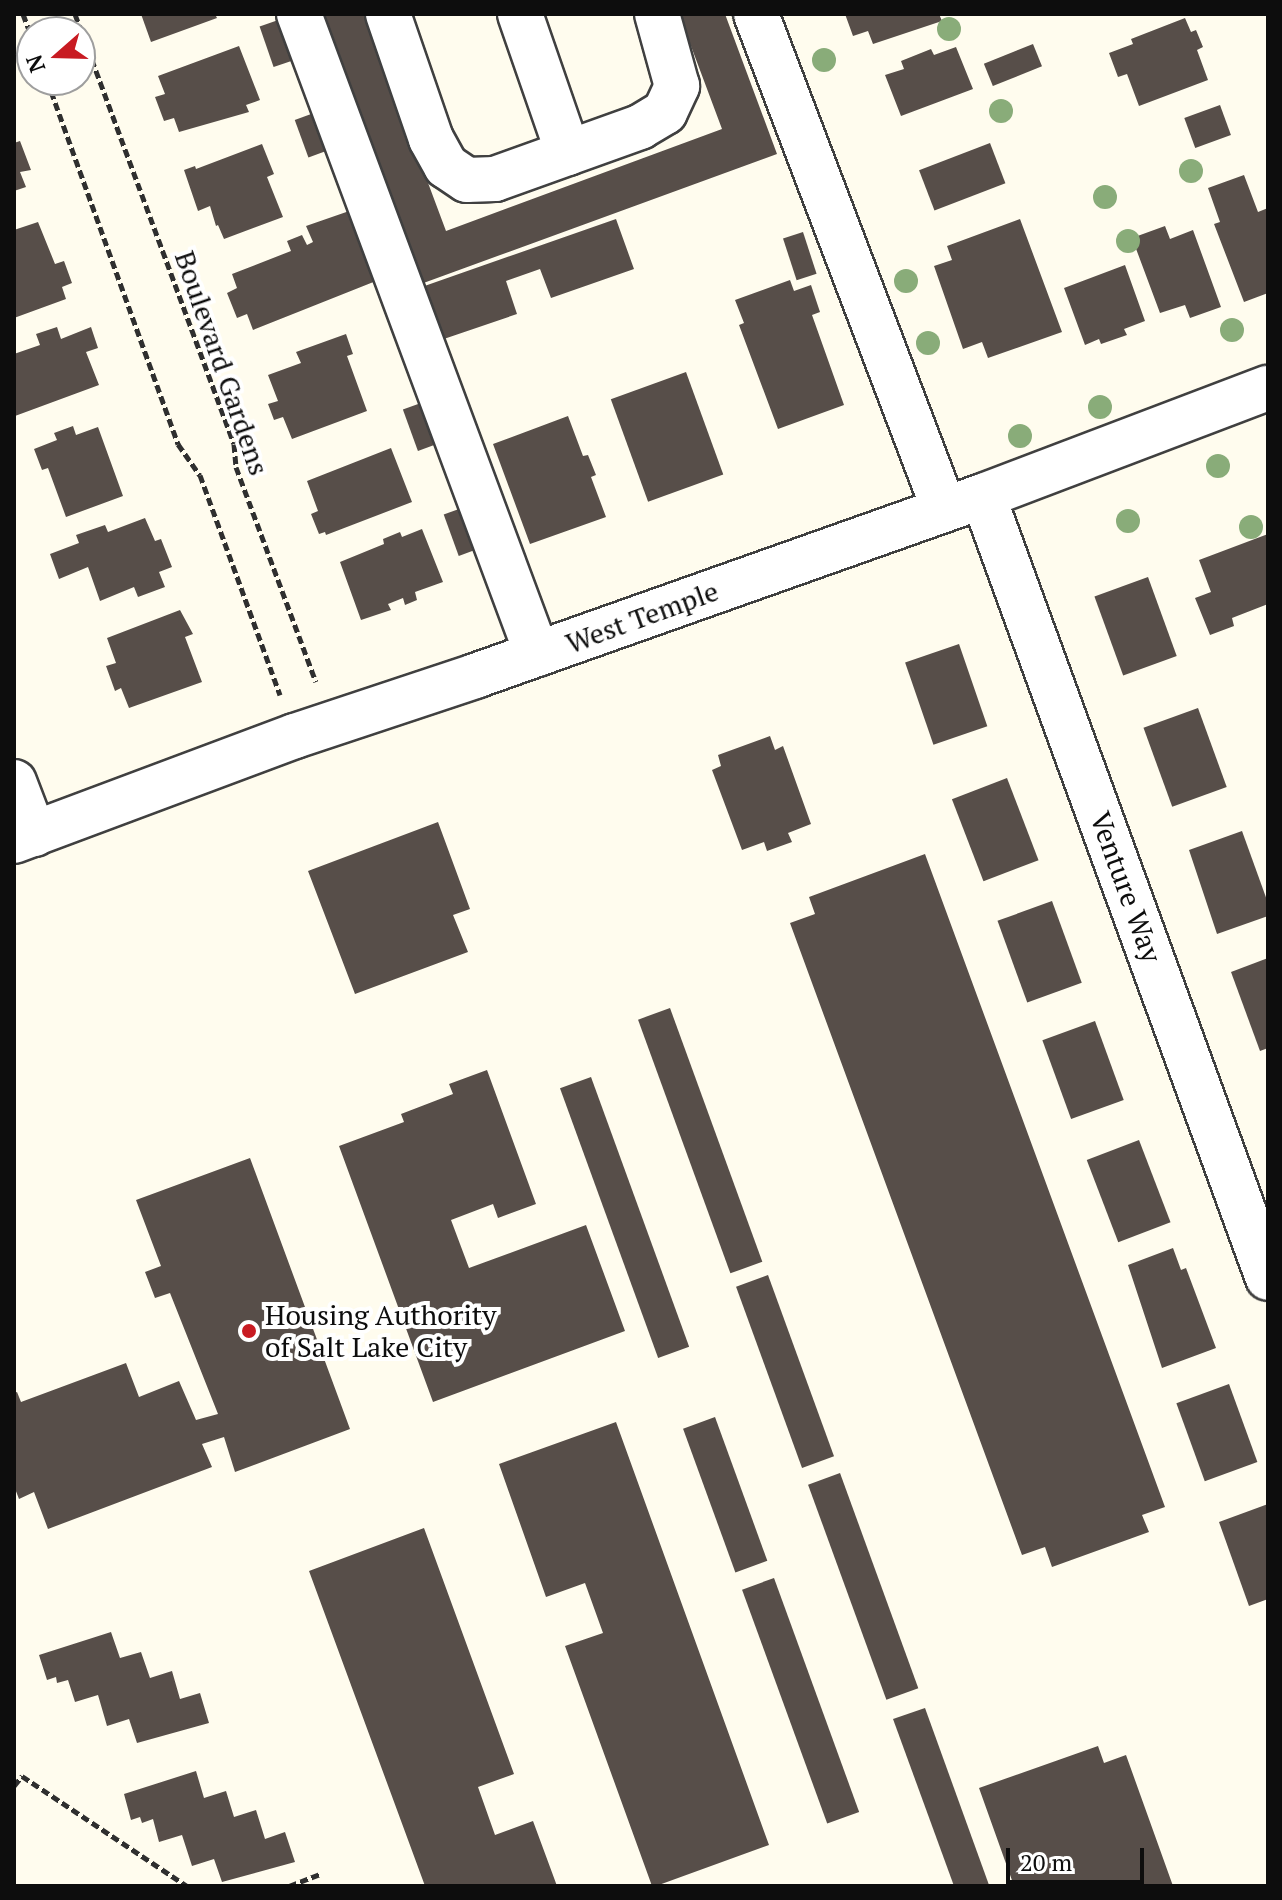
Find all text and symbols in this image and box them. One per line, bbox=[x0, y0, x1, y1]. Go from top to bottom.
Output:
north arrow bbox=[16, 16, 96, 96]
text: N bbox=[18, 51, 51, 76]
street label: Boulevard Gardens bbox=[168, 247, 276, 479]
street label: West Temple bbox=[561, 574, 723, 660]
street label: Venture Way bbox=[1083, 807, 1169, 967]
place label: Housing Authority of Salt Lake City bbox=[265, 1298, 497, 1364]
marker: Housing Authority of Salt Lake City bbox=[240, 1322, 258, 1340]
scale bar bbox=[1010, 1832, 1148, 1882]
text: 20 m bbox=[1020, 1846, 1072, 1878]

